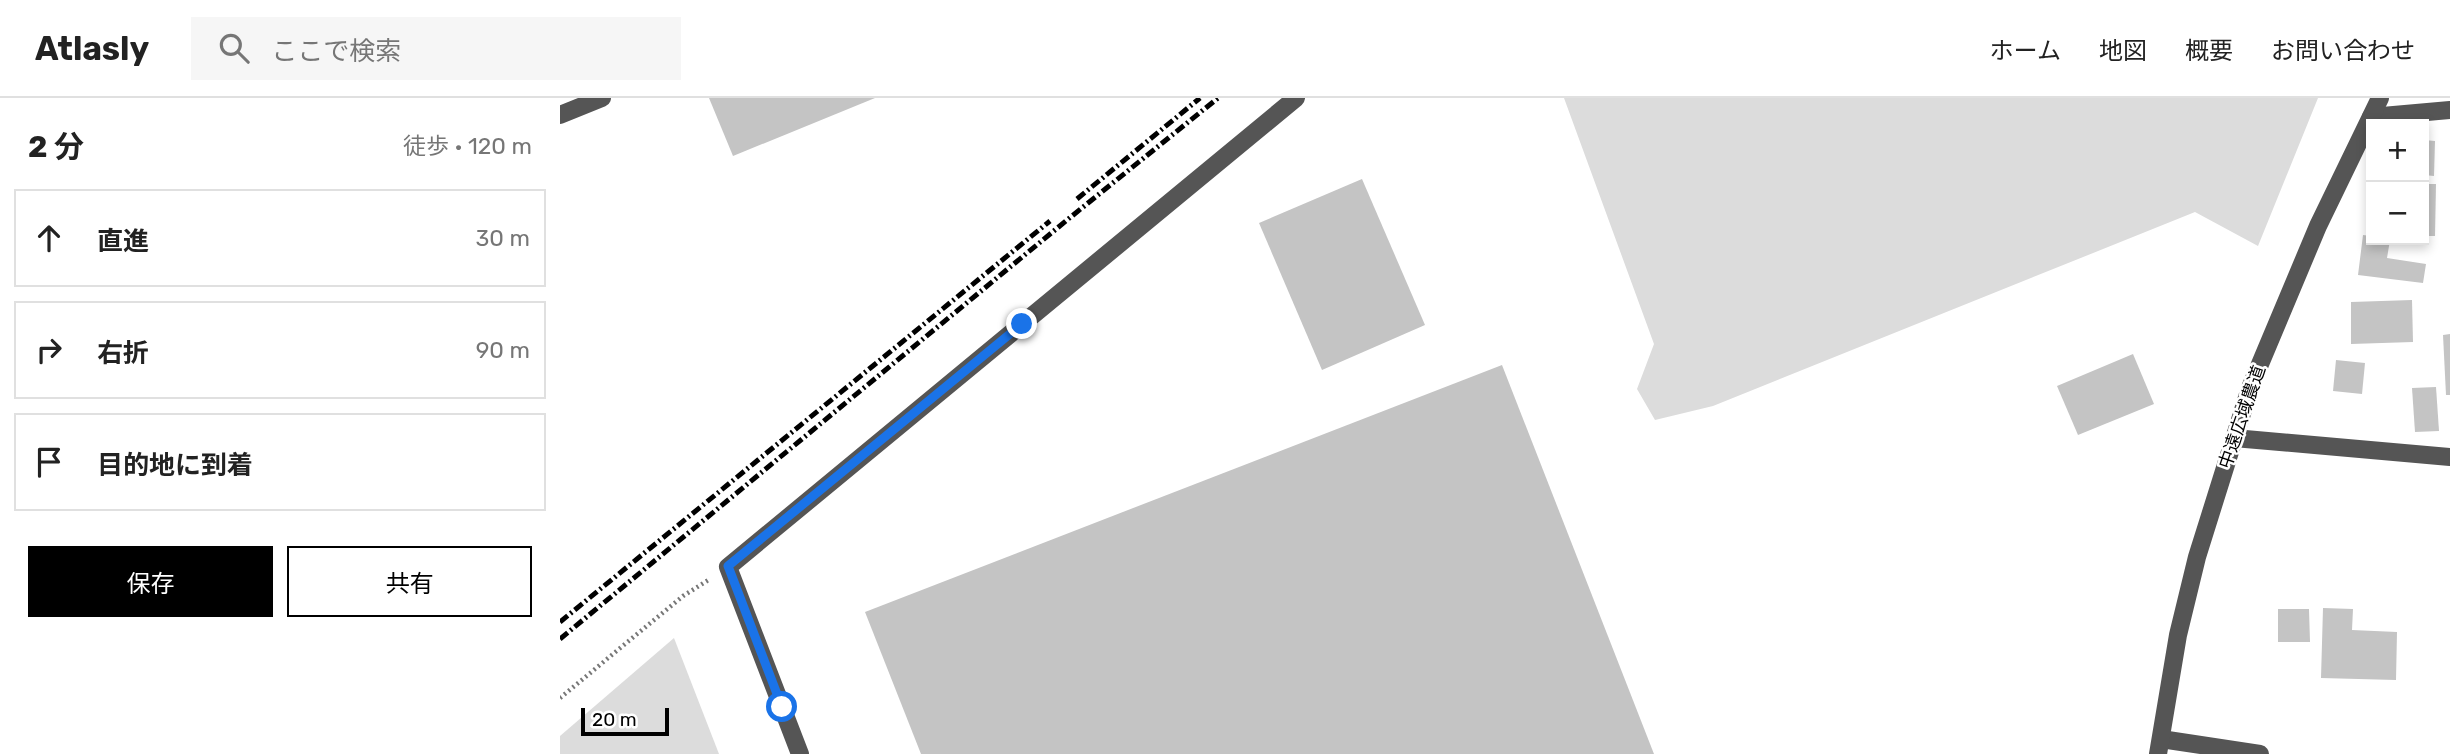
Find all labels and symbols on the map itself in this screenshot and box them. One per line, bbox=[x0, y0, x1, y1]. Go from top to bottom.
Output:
route end bbox=[1006, 308, 1037, 339]
street label: 中遠広域農道 bbox=[2214, 362, 2270, 472]
route start bbox=[766, 691, 797, 722]
scale bar bbox=[581, 705, 668, 737]

